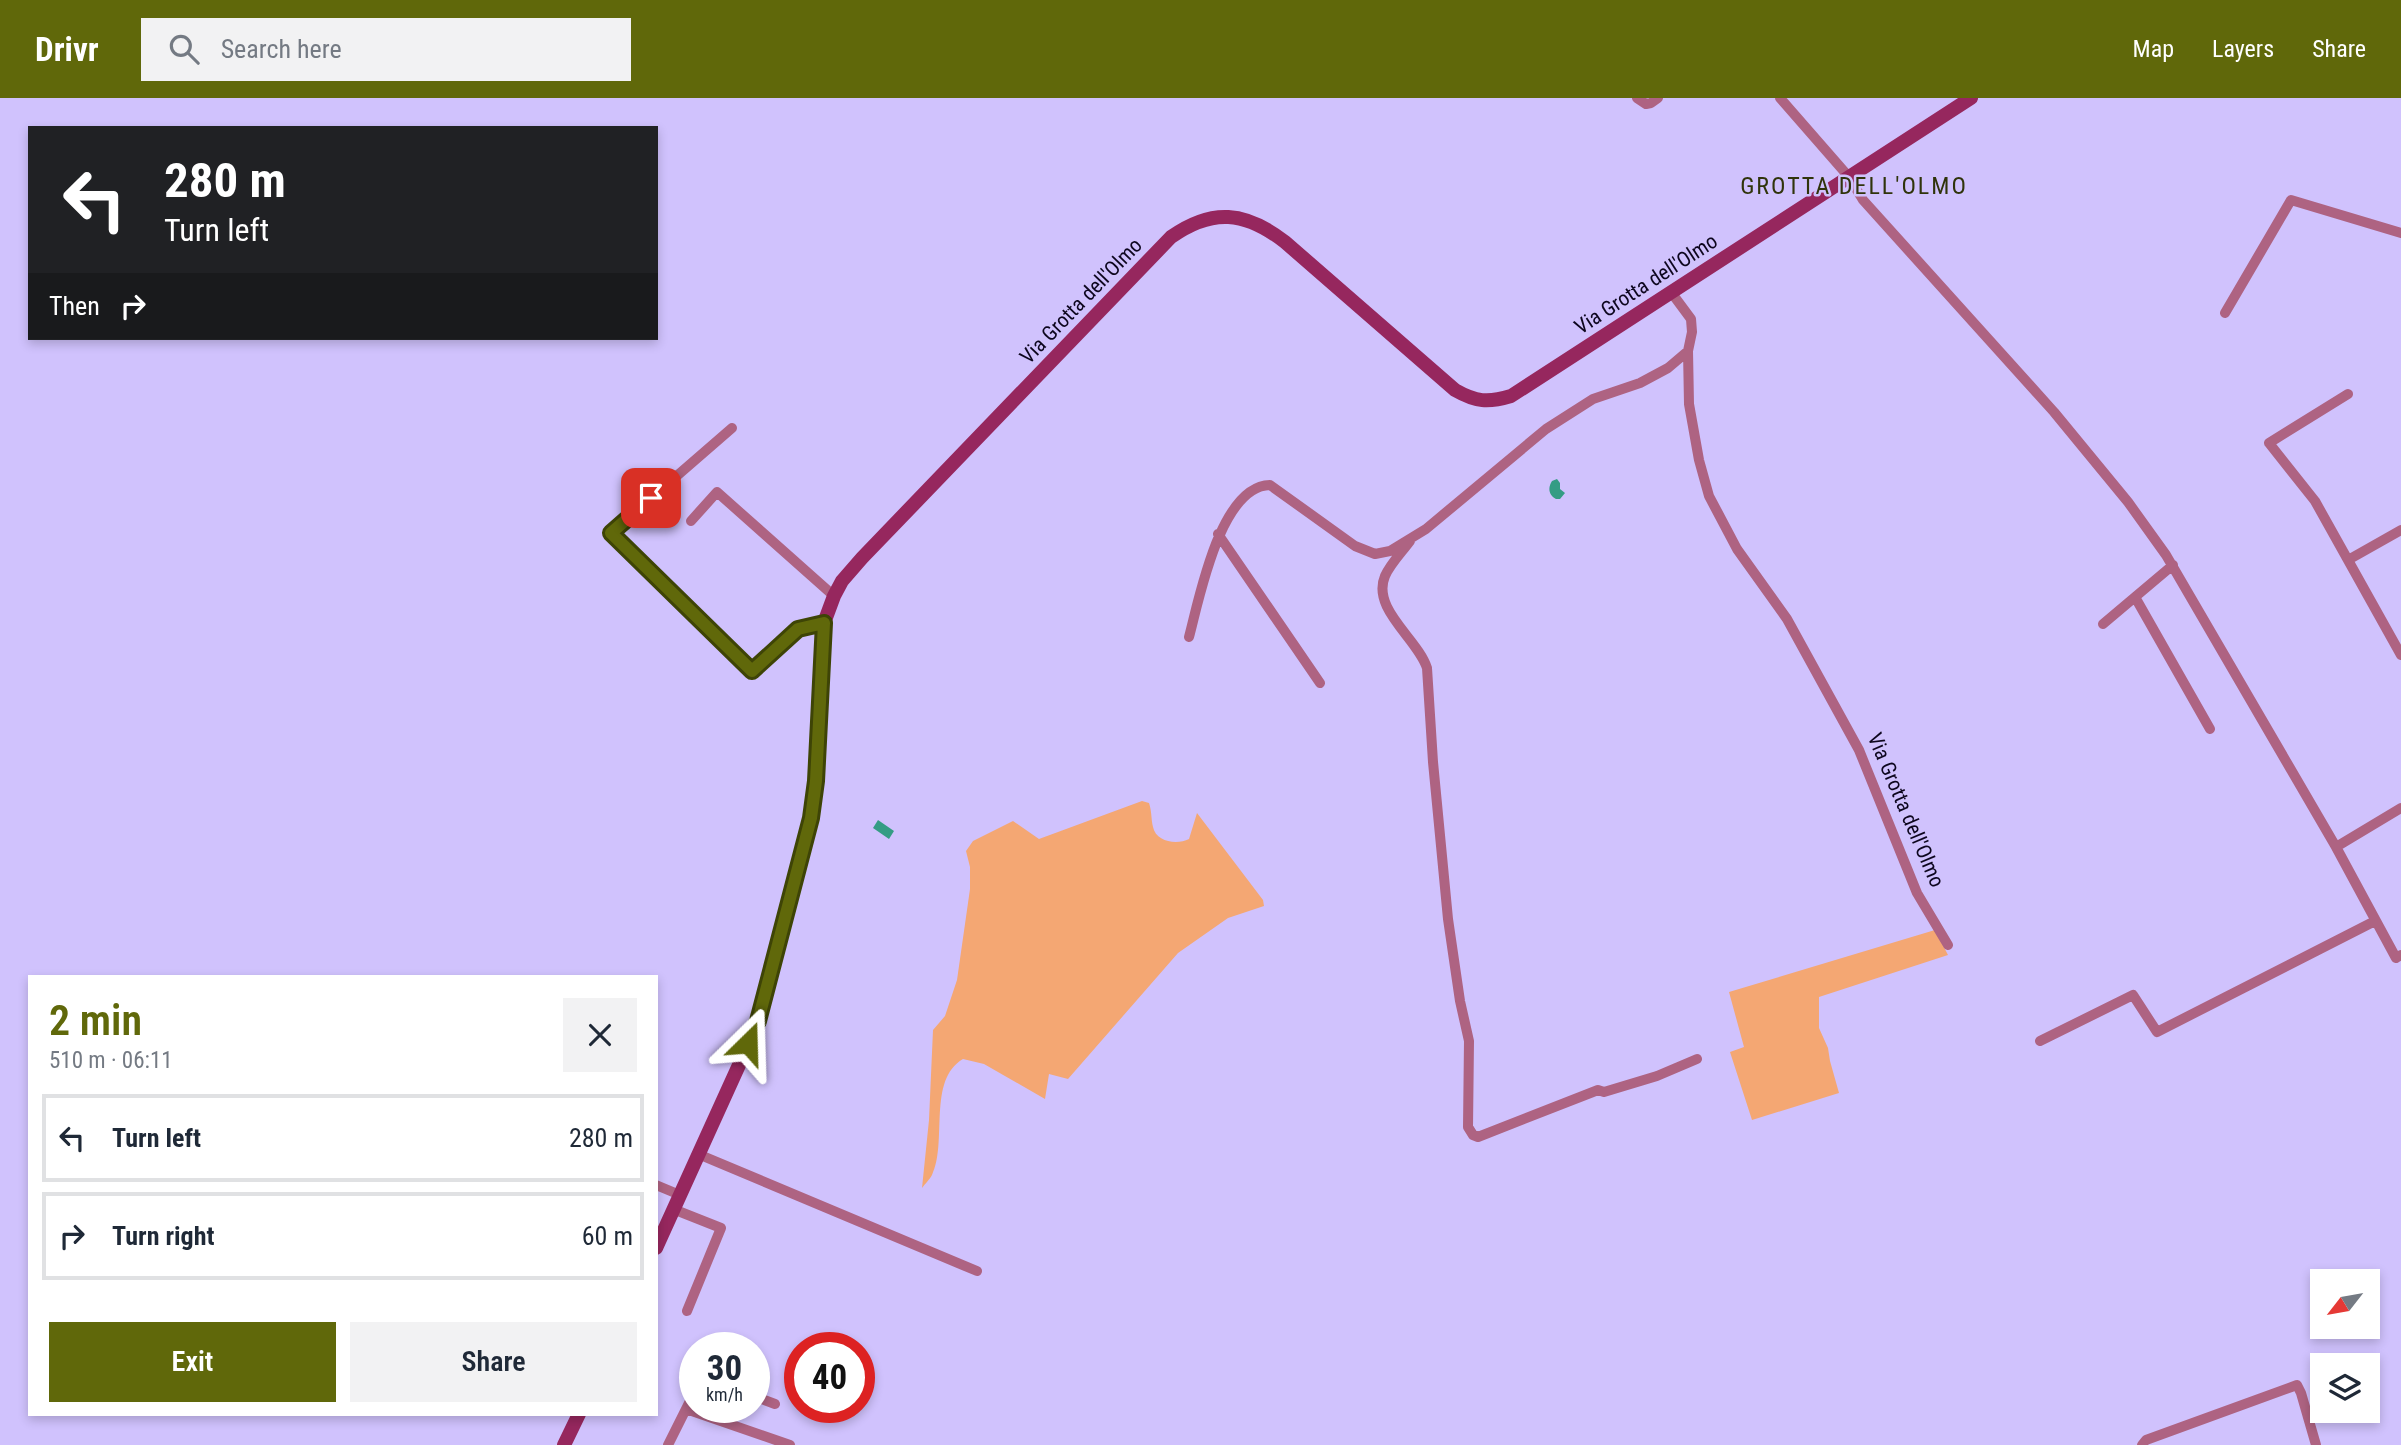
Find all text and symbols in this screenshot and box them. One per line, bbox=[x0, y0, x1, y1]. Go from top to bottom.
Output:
search box bbox=[141, 18, 631, 81]
text: Drivr bbox=[35, 30, 99, 69]
icon: search bbox=[165, 30, 203, 68]
text: Search here bbox=[221, 34, 342, 64]
text: Map bbox=[2133, 35, 2174, 63]
text: Layers bbox=[2212, 35, 2274, 63]
text: Share bbox=[2312, 35, 2366, 63]
text: 280 m bbox=[164, 152, 286, 209]
icon: left bbox=[49, 154, 140, 245]
district label: GROTTA DELL'OLMO bbox=[1740, 172, 1968, 200]
text: Turn left bbox=[164, 211, 269, 249]
street label: Via Grotta dell'Olmo bbox=[1570, 229, 1722, 339]
street label: Via Grotta dell'Olmo bbox=[1015, 233, 1147, 369]
icon: right bbox=[114, 287, 152, 325]
text: Then bbox=[49, 291, 100, 321]
pin bbox=[621, 468, 681, 528]
icon: arrive bbox=[632, 479, 670, 517]
street label: Via Grotta dell'Olmo bbox=[1863, 729, 1949, 891]
text: 2 min bbox=[49, 996, 142, 1045]
button: close bbox=[563, 998, 637, 1072]
position arrow bbox=[711, 1006, 785, 1080]
text: 510 m · 06:11 bbox=[49, 1047, 173, 1074]
icon: left bbox=[53, 1119, 91, 1157]
text: Turn left bbox=[112, 1123, 201, 1153]
text: 280 m bbox=[569, 1123, 633, 1153]
icon: right bbox=[53, 1217, 91, 1255]
text: Turn right bbox=[112, 1221, 214, 1251]
text: 60 m bbox=[582, 1221, 633, 1251]
north arrow bbox=[2310, 1269, 2380, 1339]
map controls bbox=[2310, 1269, 2380, 1423]
button: Exit bbox=[49, 1322, 336, 1402]
button: Share bbox=[350, 1322, 637, 1402]
speed limit sign: 40 bbox=[784, 1332, 875, 1423]
text: 30 bbox=[707, 1348, 742, 1389]
button: layers bbox=[2310, 1353, 2380, 1423]
text: km/h bbox=[706, 1384, 743, 1405]

